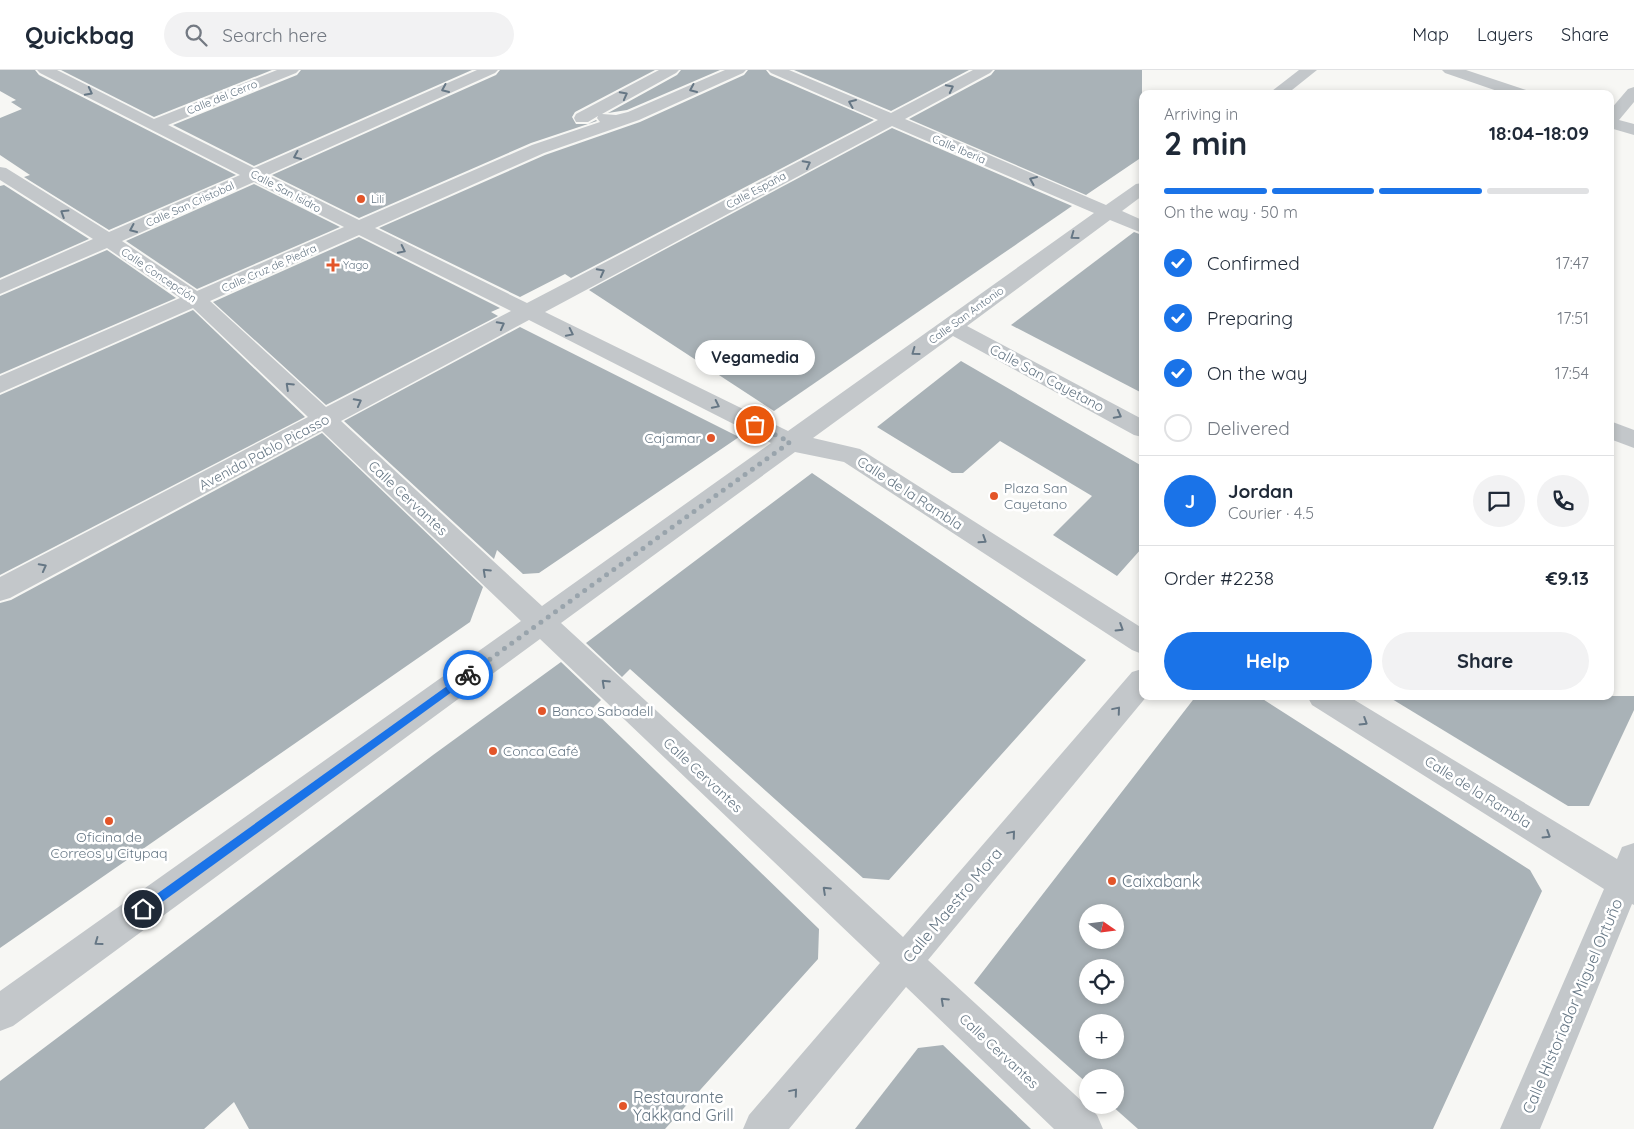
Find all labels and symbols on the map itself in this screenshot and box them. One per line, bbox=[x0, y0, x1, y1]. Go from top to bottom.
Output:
street label: Calle del Cerro bbox=[185, 76, 260, 117]
one-way arrow bbox=[441, 83, 450, 94]
one-way arrow bbox=[689, 83, 698, 94]
one-way arrow bbox=[945, 84, 954, 94]
one-way arrow bbox=[83, 86, 92, 96]
one-way arrow bbox=[618, 91, 627, 101]
one-way arrow bbox=[848, 98, 857, 109]
street label: Calle Iberia bbox=[930, 131, 988, 167]
one-way arrow bbox=[293, 150, 302, 161]
one-way arrow bbox=[801, 160, 810, 170]
street label: Calle San Isidro bbox=[248, 167, 324, 216]
street label: Calle España bbox=[724, 168, 788, 212]
one-way arrow bbox=[1029, 176, 1038, 187]
street label: Calle San Cristobal bbox=[144, 178, 236, 230]
place label: Lili bbox=[371, 192, 384, 206]
marker: Lili bbox=[355, 193, 367, 205]
one-way arrow bbox=[61, 209, 70, 219]
one-way arrow bbox=[129, 223, 138, 234]
one-way arrow bbox=[1070, 230, 1080, 239]
street label: Calle Cruz de Piedra bbox=[219, 241, 319, 295]
one-way arrow bbox=[397, 244, 406, 254]
street label: Calle Concepción bbox=[119, 245, 199, 305]
place label: Yago bbox=[343, 258, 369, 272]
marker: Yago bbox=[327, 259, 339, 271]
one-way arrow bbox=[596, 268, 605, 278]
street label: Calle San Antonio bbox=[926, 283, 1007, 347]
one-way arrow bbox=[495, 321, 504, 331]
one-way arrow bbox=[565, 327, 574, 337]
callout: Vegamedia bbox=[695, 340, 815, 375]
street label: Calle San Cayetano bbox=[987, 340, 1107, 416]
one-way arrow bbox=[912, 347, 921, 355]
one-way arrow bbox=[286, 383, 295, 392]
one-way arrow bbox=[352, 398, 361, 408]
one-way arrow bbox=[711, 399, 720, 409]
pin bbox=[734, 404, 776, 446]
one-way arrow bbox=[1112, 409, 1121, 419]
street label: Avenida Pablo Picasso bbox=[196, 410, 332, 494]
place label: Cajamar bbox=[644, 429, 702, 447]
marker: Cajamar bbox=[705, 432, 717, 444]
street label: Calle de la Rambla bbox=[854, 452, 966, 534]
street label: Calle Cervantes bbox=[365, 457, 451, 539]
place label: Plaza San Cayetano bbox=[1004, 479, 1068, 513]
marker: Plaza San Cayetano bbox=[988, 490, 1000, 502]
one-way arrow bbox=[978, 534, 987, 543]
one-way arrow bbox=[38, 563, 47, 573]
one-way arrow bbox=[483, 569, 492, 578]
one-way arrow bbox=[1114, 622, 1123, 631]
courier bbox=[443, 650, 493, 700]
one-way arrow bbox=[602, 680, 611, 689]
place label: Banco Sabadell bbox=[552, 702, 653, 720]
marker: Banco Sabadell bbox=[536, 705, 548, 717]
one-way arrow bbox=[1112, 707, 1121, 716]
one-way arrow bbox=[1358, 715, 1367, 725]
street label: Calle Cervantes bbox=[660, 734, 746, 816]
place label: Conca Café bbox=[503, 742, 578, 760]
marker: Conca Café bbox=[487, 745, 499, 757]
street label: Calle de la Rambla bbox=[1421, 752, 1535, 832]
marker: Oficina de Correos y Citypaq bbox=[103, 815, 115, 827]
place label: Oficina de Correos y Citypaq bbox=[51, 828, 167, 862]
one-way arrow bbox=[1541, 828, 1550, 838]
one-way arrow bbox=[1006, 831, 1015, 840]
street label: Calle Maestro Mora bbox=[898, 843, 1006, 967]
place label: Caixabank bbox=[1122, 871, 1200, 891]
marker: Caixabank bbox=[1106, 875, 1118, 887]
one-way arrow bbox=[822, 887, 831, 896]
pin bbox=[122, 888, 164, 930]
street label: Calle Historiador Miguel Ortuño bbox=[1517, 895, 1627, 1117]
north arrow bbox=[1079, 904, 1124, 949]
one-way arrow bbox=[94, 936, 104, 945]
one-way arrow bbox=[941, 998, 950, 1007]
street label: Calle Cervantes bbox=[956, 1010, 1042, 1092]
place label: Restaurante Yakk and Grill bbox=[633, 1087, 734, 1125]
one-way arrow bbox=[788, 1088, 797, 1097]
marker: Restaurante Yakk and Grill bbox=[617, 1100, 629, 1112]

